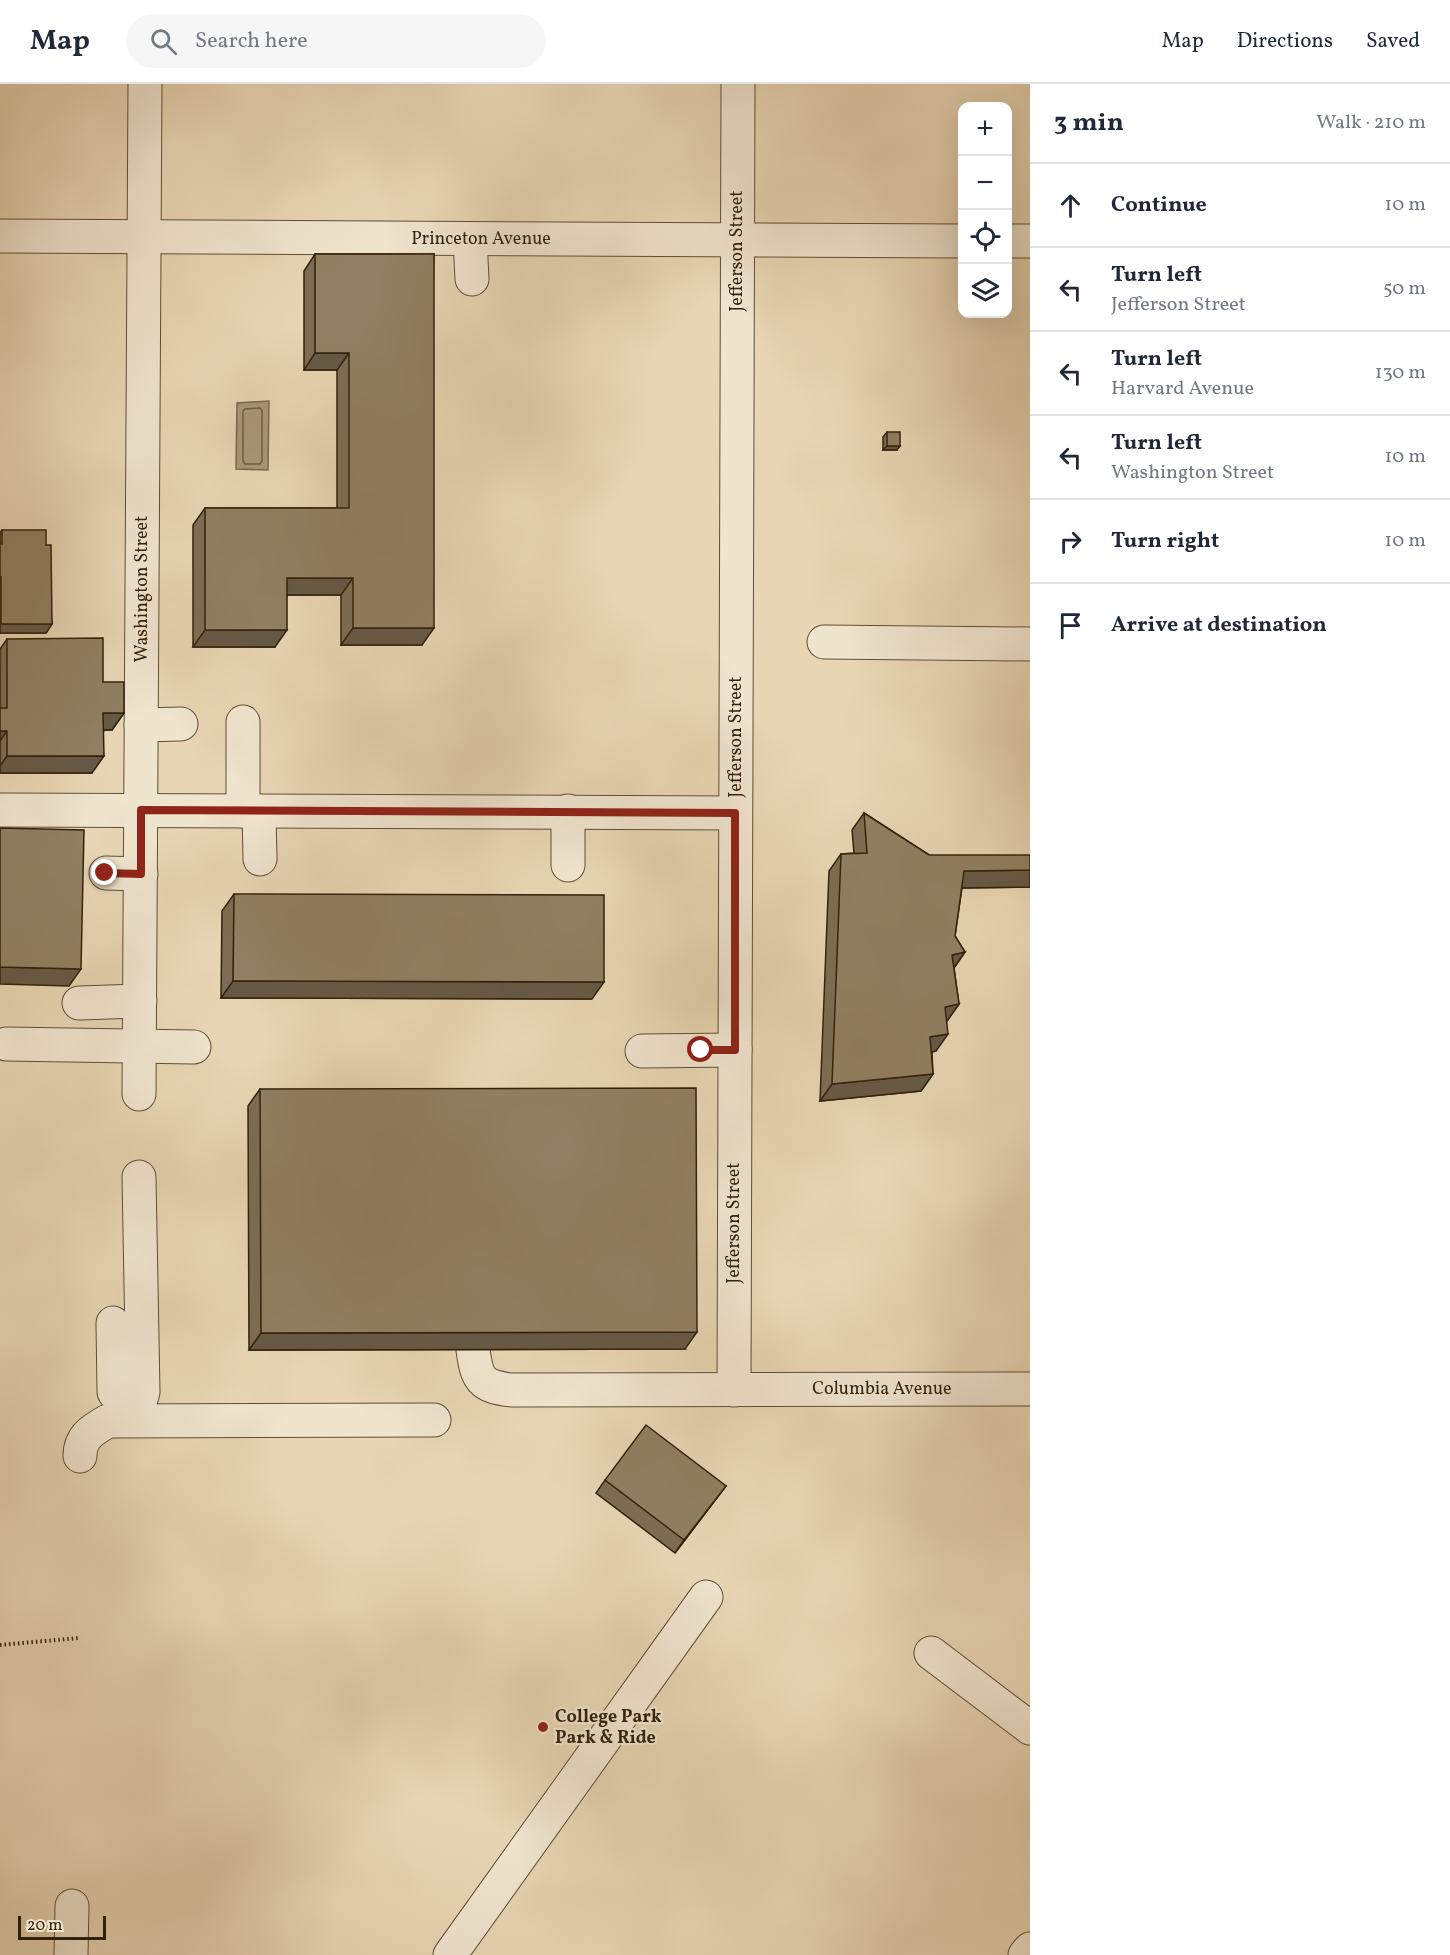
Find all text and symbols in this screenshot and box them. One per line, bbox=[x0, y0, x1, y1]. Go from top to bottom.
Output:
search box bbox=[126, 14, 546, 68]
text: Map bbox=[30, 22, 90, 61]
icon: search bbox=[147, 25, 180, 58]
text: Search here bbox=[195, 26, 308, 57]
text: Map bbox=[1162, 27, 1204, 56]
text: Directions bbox=[1237, 27, 1333, 56]
text: Saved bbox=[1366, 27, 1420, 56]
map controls bbox=[958, 102, 1012, 318]
button: + bbox=[958, 102, 1012, 156]
text: 3 min bbox=[1054, 105, 1124, 141]
text: Walk · 210 m bbox=[1316, 109, 1426, 137]
button: − bbox=[958, 156, 1012, 210]
icon: ahead bbox=[1054, 189, 1087, 222]
street label: Jefferson Street bbox=[725, 190, 750, 312]
text: Continue bbox=[1111, 190, 1207, 221]
text: 10 m bbox=[1385, 191, 1426, 219]
button: locate bbox=[958, 210, 1012, 264]
street label: Princeton Avenue bbox=[411, 227, 551, 252]
text: Turn left bbox=[1111, 260, 1202, 291]
button: layers bbox=[958, 264, 1012, 318]
icon: left bbox=[1054, 273, 1087, 306]
text: 50 m bbox=[1383, 275, 1426, 303]
text: Jefferson Street bbox=[1111, 291, 1246, 319]
text: Turn left bbox=[1111, 344, 1202, 375]
icon: left bbox=[1054, 357, 1087, 390]
text: 130 m bbox=[1375, 359, 1426, 387]
text: Harvard Avenue bbox=[1111, 375, 1254, 403]
text: Turn left bbox=[1111, 428, 1202, 459]
icon: left bbox=[1054, 441, 1087, 474]
text: 10 m bbox=[1385, 443, 1426, 471]
text: Washington Street bbox=[1111, 459, 1274, 487]
street label: Washington Street bbox=[130, 516, 155, 662]
icon: right bbox=[1054, 525, 1087, 558]
text: Turn right bbox=[1111, 526, 1219, 557]
text: 10 m bbox=[1385, 527, 1426, 555]
icon: arrive bbox=[1054, 609, 1087, 642]
text: Arrive at destination bbox=[1111, 610, 1327, 641]
street label: Jefferson Street bbox=[724, 676, 749, 798]
route end bbox=[91, 859, 117, 885]
route start bbox=[687, 1036, 713, 1062]
street label: Jefferson Street bbox=[722, 1162, 747, 1284]
street label: Columbia Avenue bbox=[812, 1377, 952, 1402]
place label: College Park Park & Ride bbox=[555, 1705, 662, 1751]
marker: College Park Park & Ride bbox=[536, 1720, 550, 1734]
scale bar bbox=[18, 1913, 106, 1940]
text: 20 m bbox=[27, 1915, 62, 1937]

